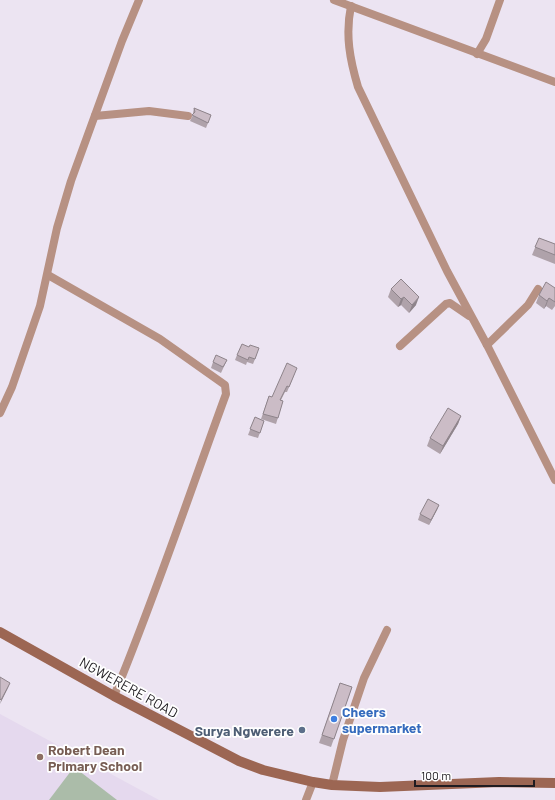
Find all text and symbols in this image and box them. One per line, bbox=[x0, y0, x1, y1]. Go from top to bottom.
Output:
street label: NGWERERE ROAD bbox=[77, 653, 181, 721]
place label: Cheers supermarket bbox=[342, 703, 422, 736]
marker: Cheers supermarket bbox=[329, 714, 339, 724]
place label: Surya Ngwerere bbox=[195, 722, 294, 739]
marker: Surya Ngwerere bbox=[297, 725, 307, 735]
place label: Robert Dean Primary School bbox=[48, 741, 142, 774]
marker: Robert Dean Primary School bbox=[35, 752, 45, 762]
scale bar bbox=[415, 762, 534, 788]
text: 100 m bbox=[421, 768, 451, 782]

